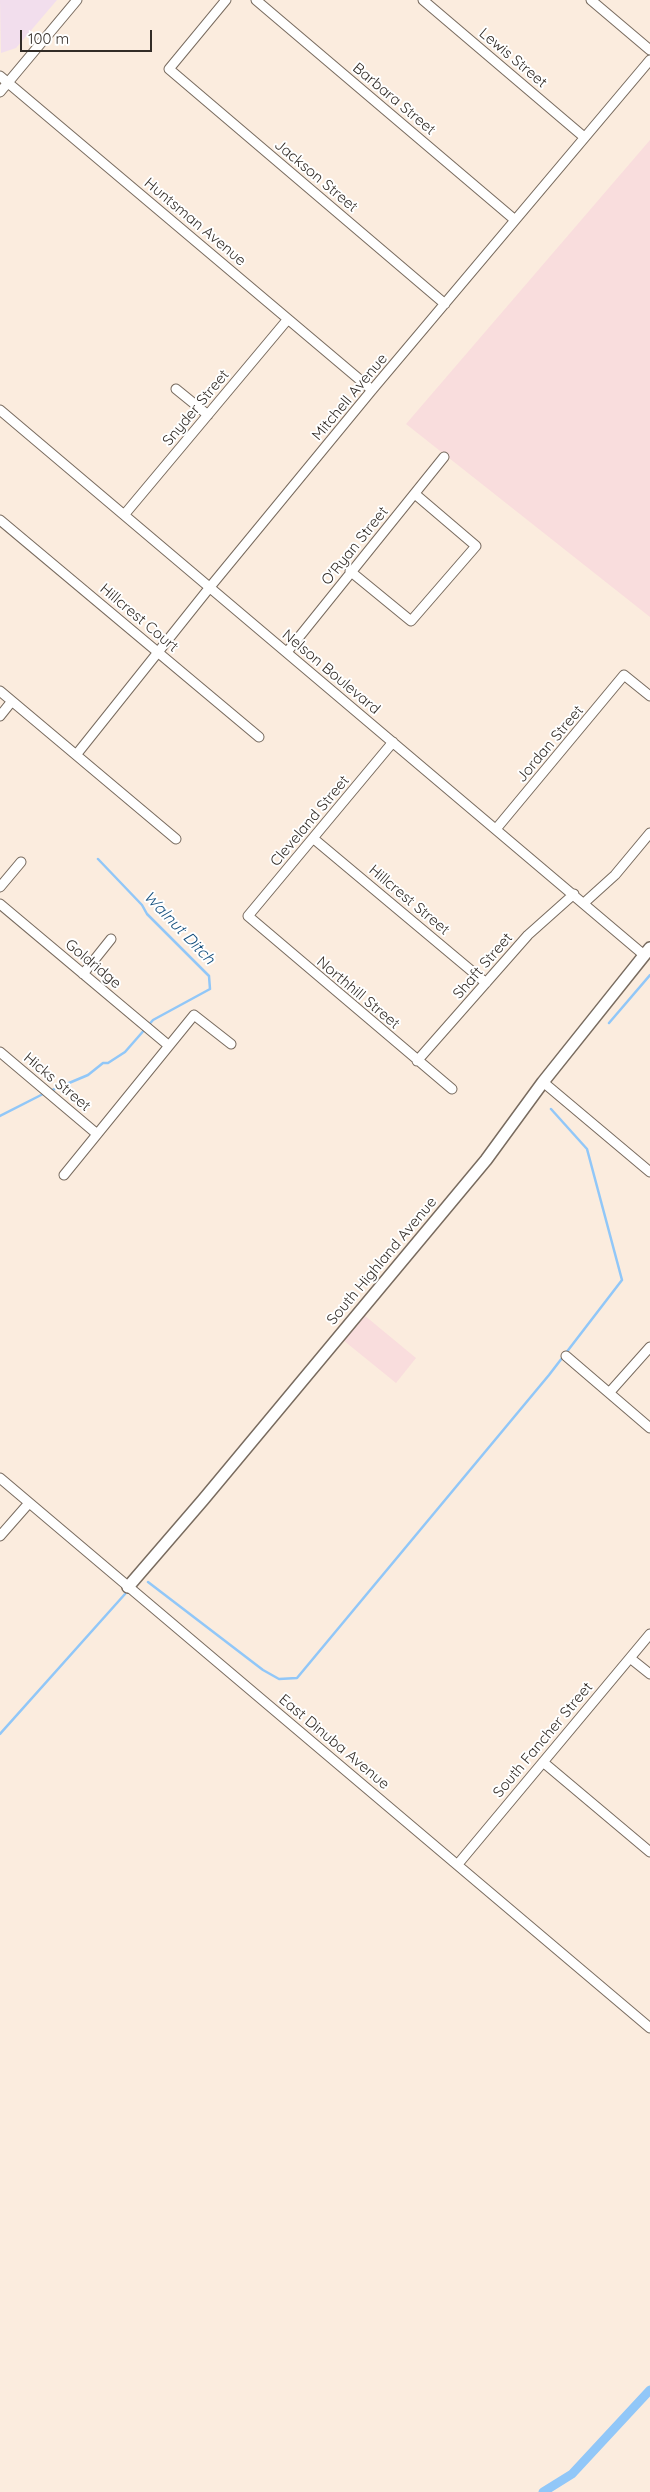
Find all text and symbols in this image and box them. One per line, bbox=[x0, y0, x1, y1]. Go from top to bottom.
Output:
scale bar bbox=[22, 20, 155, 52]
street label: Lewis Street bbox=[475, 24, 551, 92]
text: 100 m bbox=[28, 29, 69, 48]
street label: Barbara Street bbox=[349, 59, 439, 139]
street label: Jackson Street bbox=[271, 136, 361, 216]
street label: Huntsman Avenue bbox=[140, 174, 250, 270]
street label: Mitchell Avenue bbox=[308, 350, 392, 444]
street label: Snyder Street bbox=[159, 366, 233, 450]
street label: O'Ryan Street bbox=[318, 503, 392, 589]
street label: Hillcrest Court bbox=[96, 580, 182, 656]
street label: Nelson Boulevard bbox=[278, 626, 384, 718]
street label: Jordan Street bbox=[513, 702, 587, 786]
street label: Cleveland Street bbox=[267, 772, 353, 870]
street label: Hillcrest Street bbox=[365, 861, 453, 939]
water label: Walnut Ditch bbox=[139, 887, 219, 969]
street label: Shaft Street bbox=[449, 929, 517, 1003]
street label: Goldridge bbox=[61, 935, 125, 993]
street label: Northhill Street bbox=[313, 953, 403, 1033]
street label: Hicks Street bbox=[20, 1049, 94, 1115]
street label: South Highland Avenue bbox=[323, 1193, 441, 1329]
street label: South Fancher Street bbox=[489, 1679, 597, 1801]
street label: East Dinuba Avenue bbox=[275, 1691, 393, 1793]

